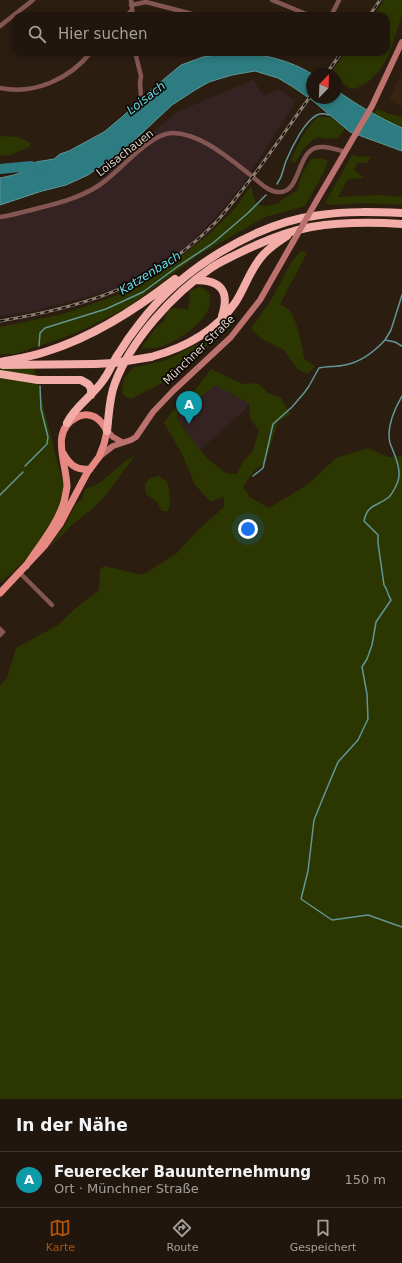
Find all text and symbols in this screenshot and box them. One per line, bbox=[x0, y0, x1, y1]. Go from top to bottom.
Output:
search box bbox=[12, 12, 390, 56]
icon: search bbox=[26, 23, 48, 45]
text: Hier suchen bbox=[58, 25, 147, 43]
north arrow bbox=[306, 68, 342, 104]
water label: Loisach bbox=[124, 79, 168, 117]
street label: Loisachauen bbox=[94, 127, 156, 179]
water label: Katzenbach bbox=[117, 249, 183, 297]
street label: Münchner Straße bbox=[161, 312, 238, 387]
pin: A bbox=[176, 391, 202, 424]
your location bbox=[238, 519, 258, 539]
text: In der Nähe bbox=[16, 1115, 128, 1135]
text: Feuerecker Bauunternehmung bbox=[54, 1163, 311, 1181]
text: A bbox=[24, 1172, 34, 1187]
text: 150 m bbox=[344, 1172, 386, 1187]
text: Ort · Münchner Straße bbox=[54, 1181, 199, 1196]
tab: Karte bbox=[46, 1217, 75, 1254]
tab: Route bbox=[166, 1217, 198, 1254]
tab: Gespeichert bbox=[290, 1217, 356, 1254]

